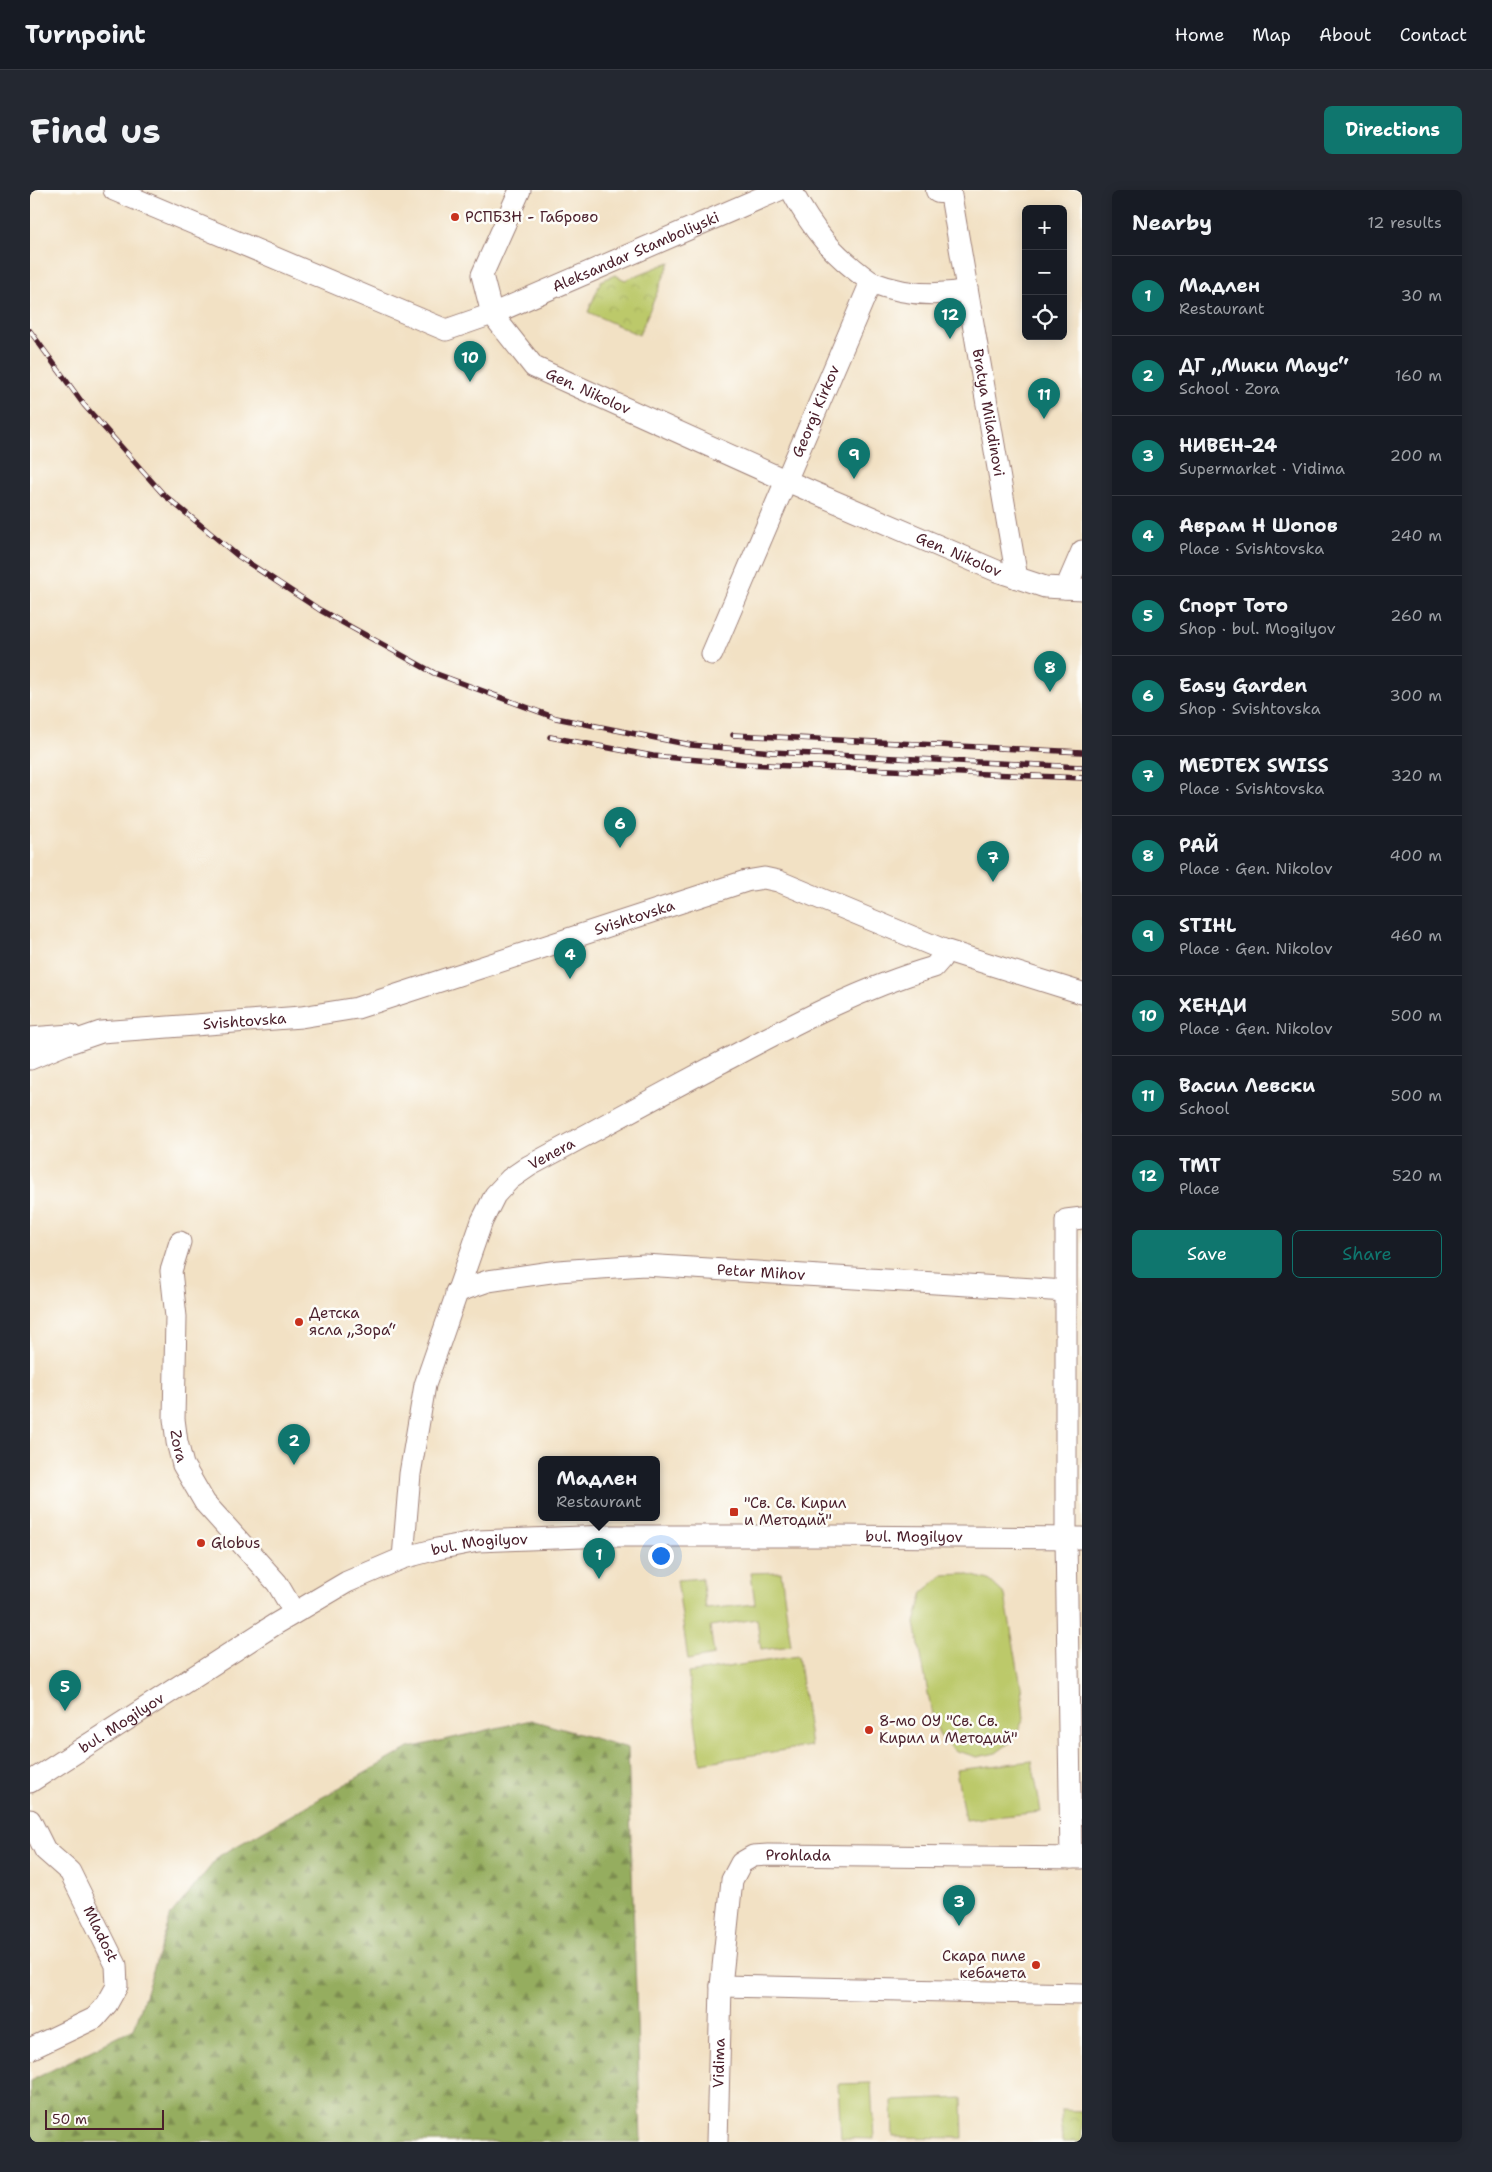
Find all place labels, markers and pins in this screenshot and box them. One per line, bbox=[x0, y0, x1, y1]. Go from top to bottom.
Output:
place label: РСПБЗН - Габрово bbox=[465, 207, 598, 227]
marker: РСПБЗН - Габрово bbox=[449, 211, 461, 223]
pin: 12 bbox=[934, 298, 966, 339]
pin: 10 bbox=[454, 341, 486, 382]
pin: 11 bbox=[1028, 378, 1060, 419]
pin: 9 bbox=[838, 438, 870, 479]
pin: 8 bbox=[1034, 651, 1066, 692]
pin: 6 bbox=[604, 807, 636, 848]
pin: 7 bbox=[977, 841, 1009, 882]
pin: 4 bbox=[554, 938, 586, 979]
place label: Детска ясла „Зора“ bbox=[309, 1303, 396, 1340]
marker: Детска ясла „Зора“ bbox=[293, 1316, 305, 1328]
pin: 2 bbox=[278, 1424, 310, 1465]
place label: "Св. Св. Кирил и Методий" bbox=[744, 1493, 847, 1530]
marker: "Св. Св. Кирил и Методий" bbox=[728, 1506, 740, 1518]
place label: Globus bbox=[211, 1533, 260, 1553]
marker: Globus bbox=[195, 1537, 207, 1549]
pin: 1 bbox=[583, 1538, 615, 1579]
pin: 5 bbox=[49, 1670, 81, 1711]
place label: 8-мо ОУ "Св. Св. Кирил и Методий" bbox=[879, 1711, 1018, 1748]
marker: 8-мо ОУ "Св. Св. Кирил и Методий" bbox=[863, 1724, 875, 1736]
pin: 3 bbox=[943, 1885, 975, 1926]
place label: Скара пиле кебачета bbox=[942, 1946, 1027, 1983]
marker: Скара пиле кебачета bbox=[1030, 1959, 1042, 1971]

